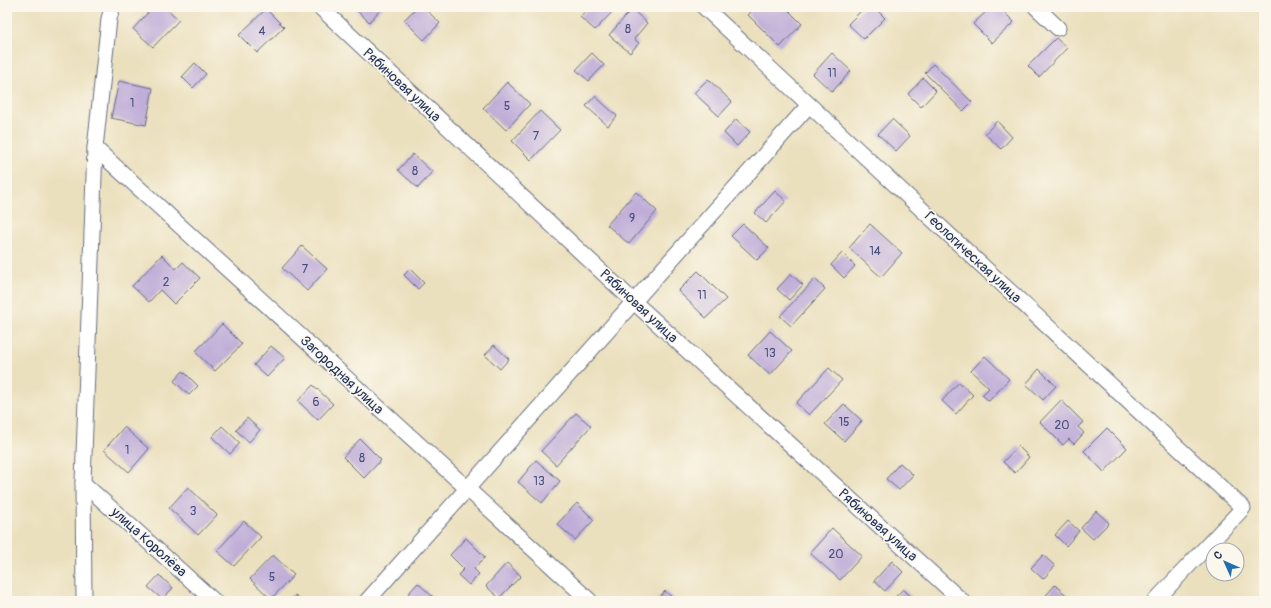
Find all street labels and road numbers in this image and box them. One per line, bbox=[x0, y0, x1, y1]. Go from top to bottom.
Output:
street label: Рябиновая улица bbox=[360, 45, 444, 125]
street label: Геологическая улица bbox=[921, 208, 1025, 306]
street label: Рябиновая улица bbox=[597, 266, 681, 346]
street label: Загородная улица bbox=[297, 332, 387, 418]
street label: Рябиновая улица bbox=[835, 485, 921, 565]
street label: улица Королёва bbox=[107, 503, 190, 580]

